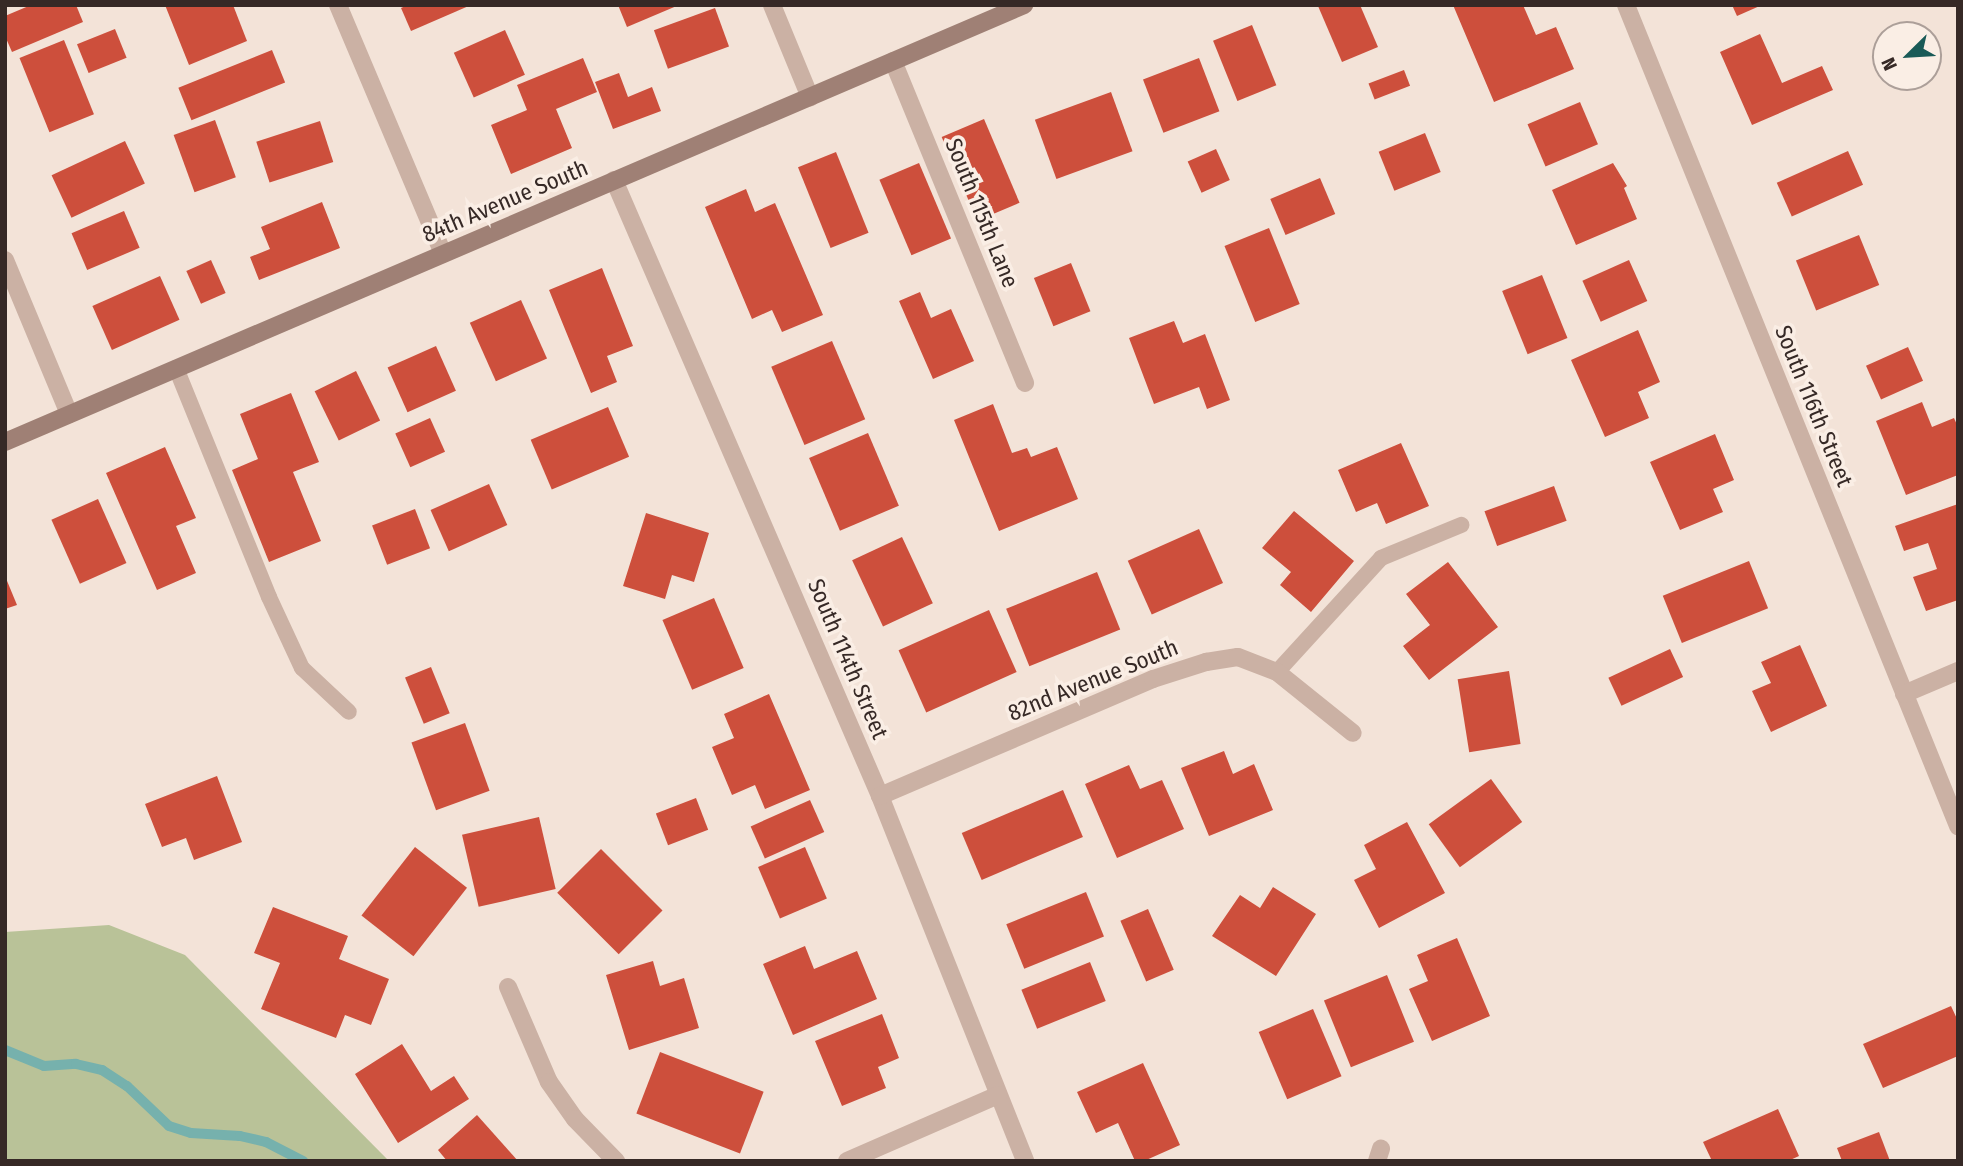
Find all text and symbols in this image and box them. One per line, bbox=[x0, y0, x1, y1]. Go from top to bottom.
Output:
north arrow bbox=[1872, 21, 1942, 91]
text: N bbox=[1876, 54, 1902, 74]
street label: South 115th Lane bbox=[940, 134, 1024, 292]
street label: 84th Avenue South bbox=[418, 154, 592, 248]
street label: South 116th Street bbox=[1769, 321, 1859, 491]
street label: South 114th Street bbox=[802, 575, 894, 743]
street label: 82nd Avenue South bbox=[1004, 633, 1182, 727]

